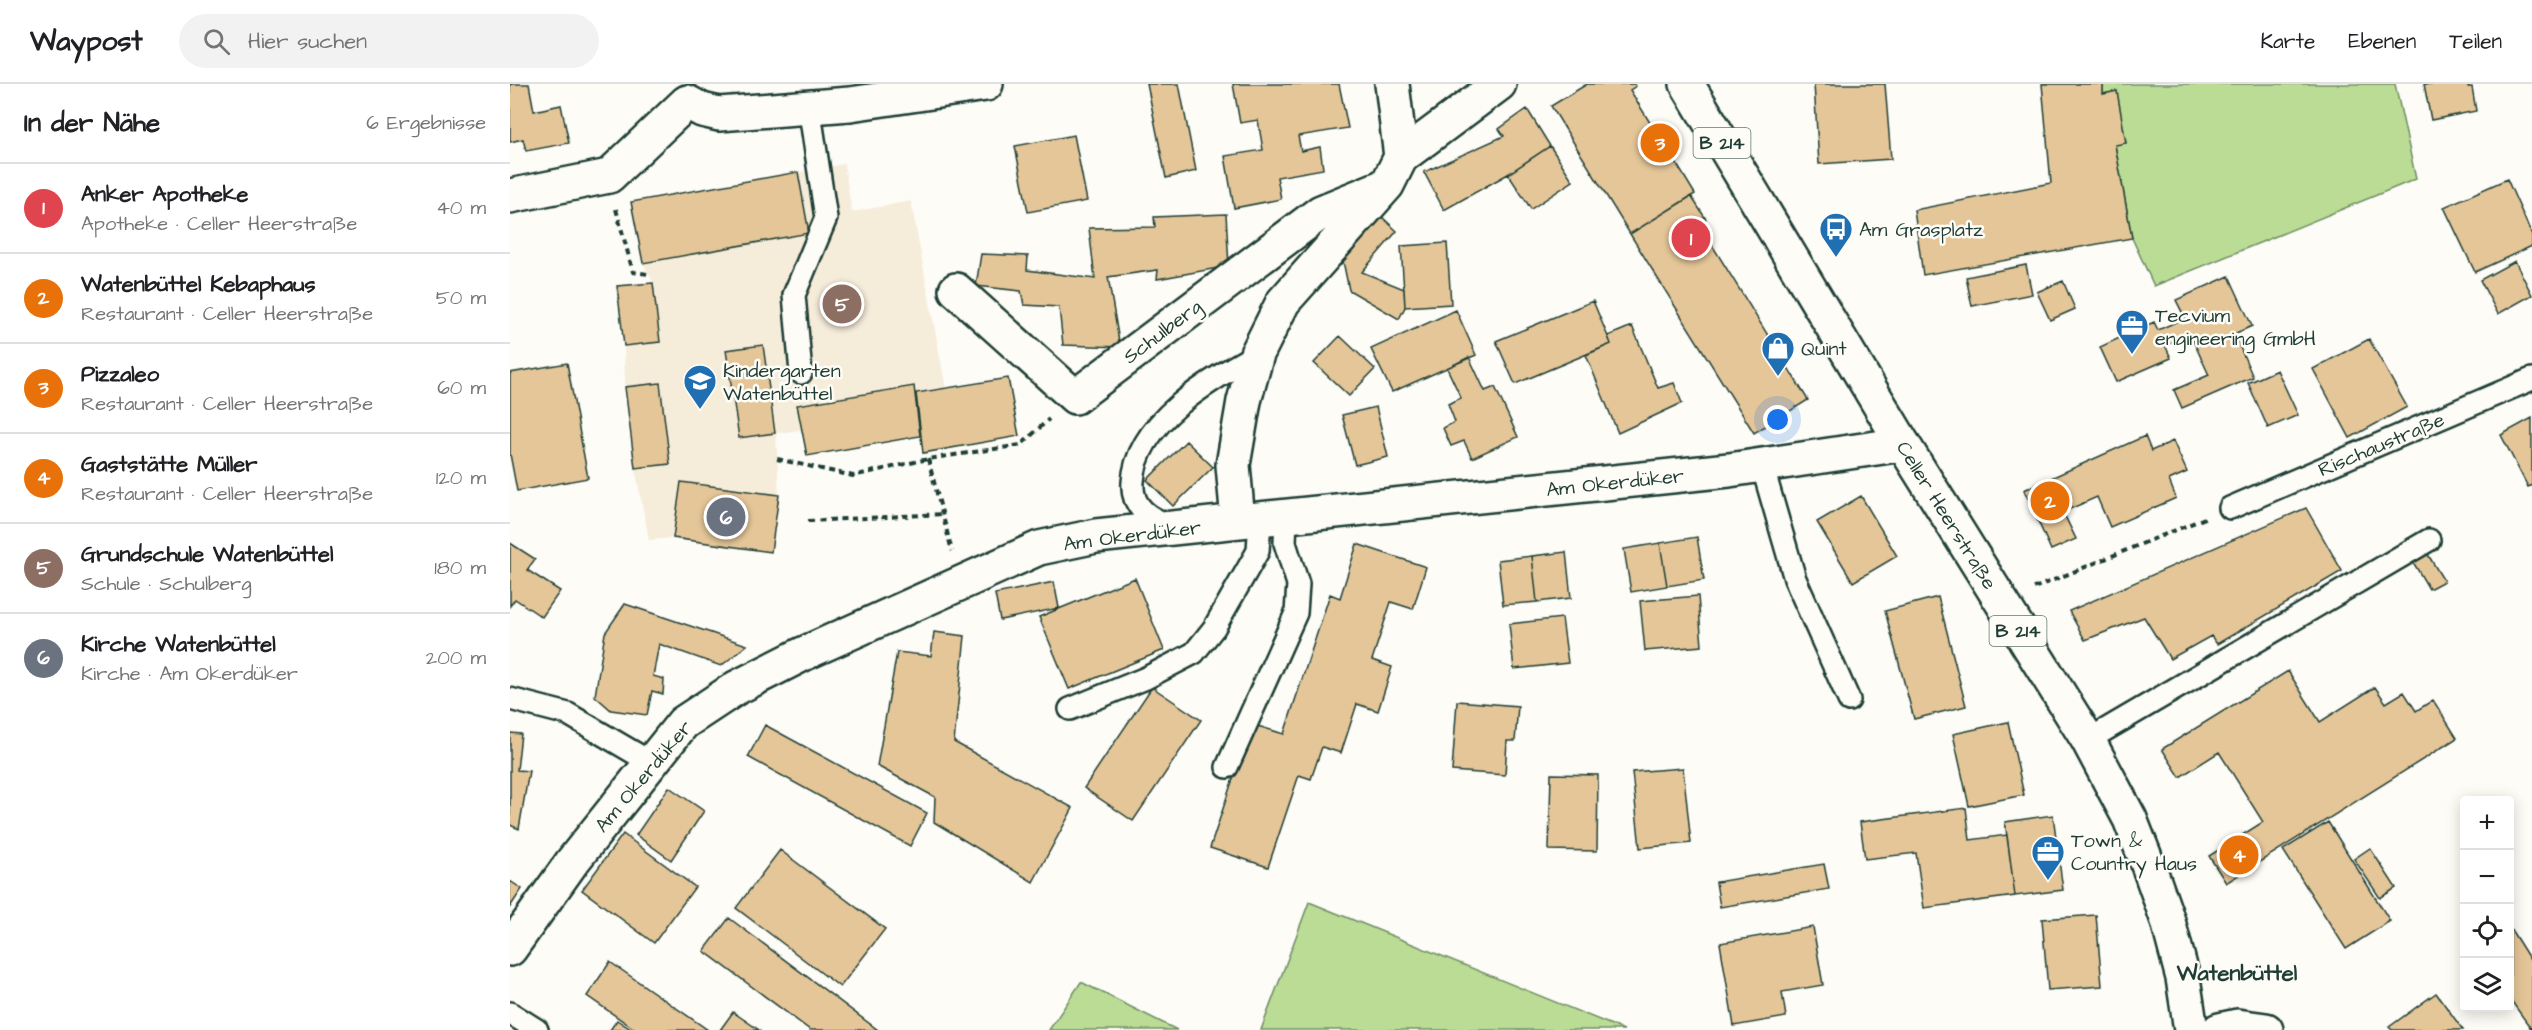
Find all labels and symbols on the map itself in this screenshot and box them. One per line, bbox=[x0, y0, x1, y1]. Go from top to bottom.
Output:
pin: 3 bbox=[1640, 120, 1680, 166]
road number: B 214 bbox=[1694, 128, 1750, 158]
bus stop icon: Am Grasplatz bbox=[1818, 211, 1854, 258]
pin: 1 bbox=[1672, 216, 1710, 260]
place label: Am Grasplatz bbox=[1859, 216, 1983, 244]
pin: 5 bbox=[822, 282, 862, 326]
street label: Schulberg bbox=[1117, 293, 1208, 371]
place label: Tecvium engineering GmbH bbox=[2155, 302, 2316, 354]
office icon: Tecvium engineering GmbH bbox=[2114, 308, 2150, 355]
shop icon: Quint bbox=[1760, 330, 1796, 377]
place label: Quint bbox=[1801, 335, 1847, 363]
place label: Kindergarten Watenbüttel bbox=[723, 357, 841, 408]
school or university icon: Kindergarten Watenbüttel bbox=[682, 363, 718, 410]
your location bbox=[1763, 405, 1792, 434]
street label: Rischaustraße bbox=[2314, 406, 2449, 484]
street label: Celler Heerstraße bbox=[1889, 436, 2003, 595]
street label: Am Okerdüker bbox=[1545, 462, 1685, 504]
pin: 2 bbox=[2030, 478, 2070, 524]
pin: 6 bbox=[706, 494, 746, 540]
street label: Am Okerdüker bbox=[1062, 514, 1203, 558]
road number: B 214 bbox=[1990, 616, 2047, 646]
street label: Am Okerdüker bbox=[589, 715, 699, 839]
place label: Town & Country Haus bbox=[2071, 827, 2197, 879]
pin: 4 bbox=[2220, 832, 2258, 878]
office icon: Town & Country Haus bbox=[2030, 834, 2066, 881]
district label: Watenbüttel bbox=[2176, 958, 2298, 989]

